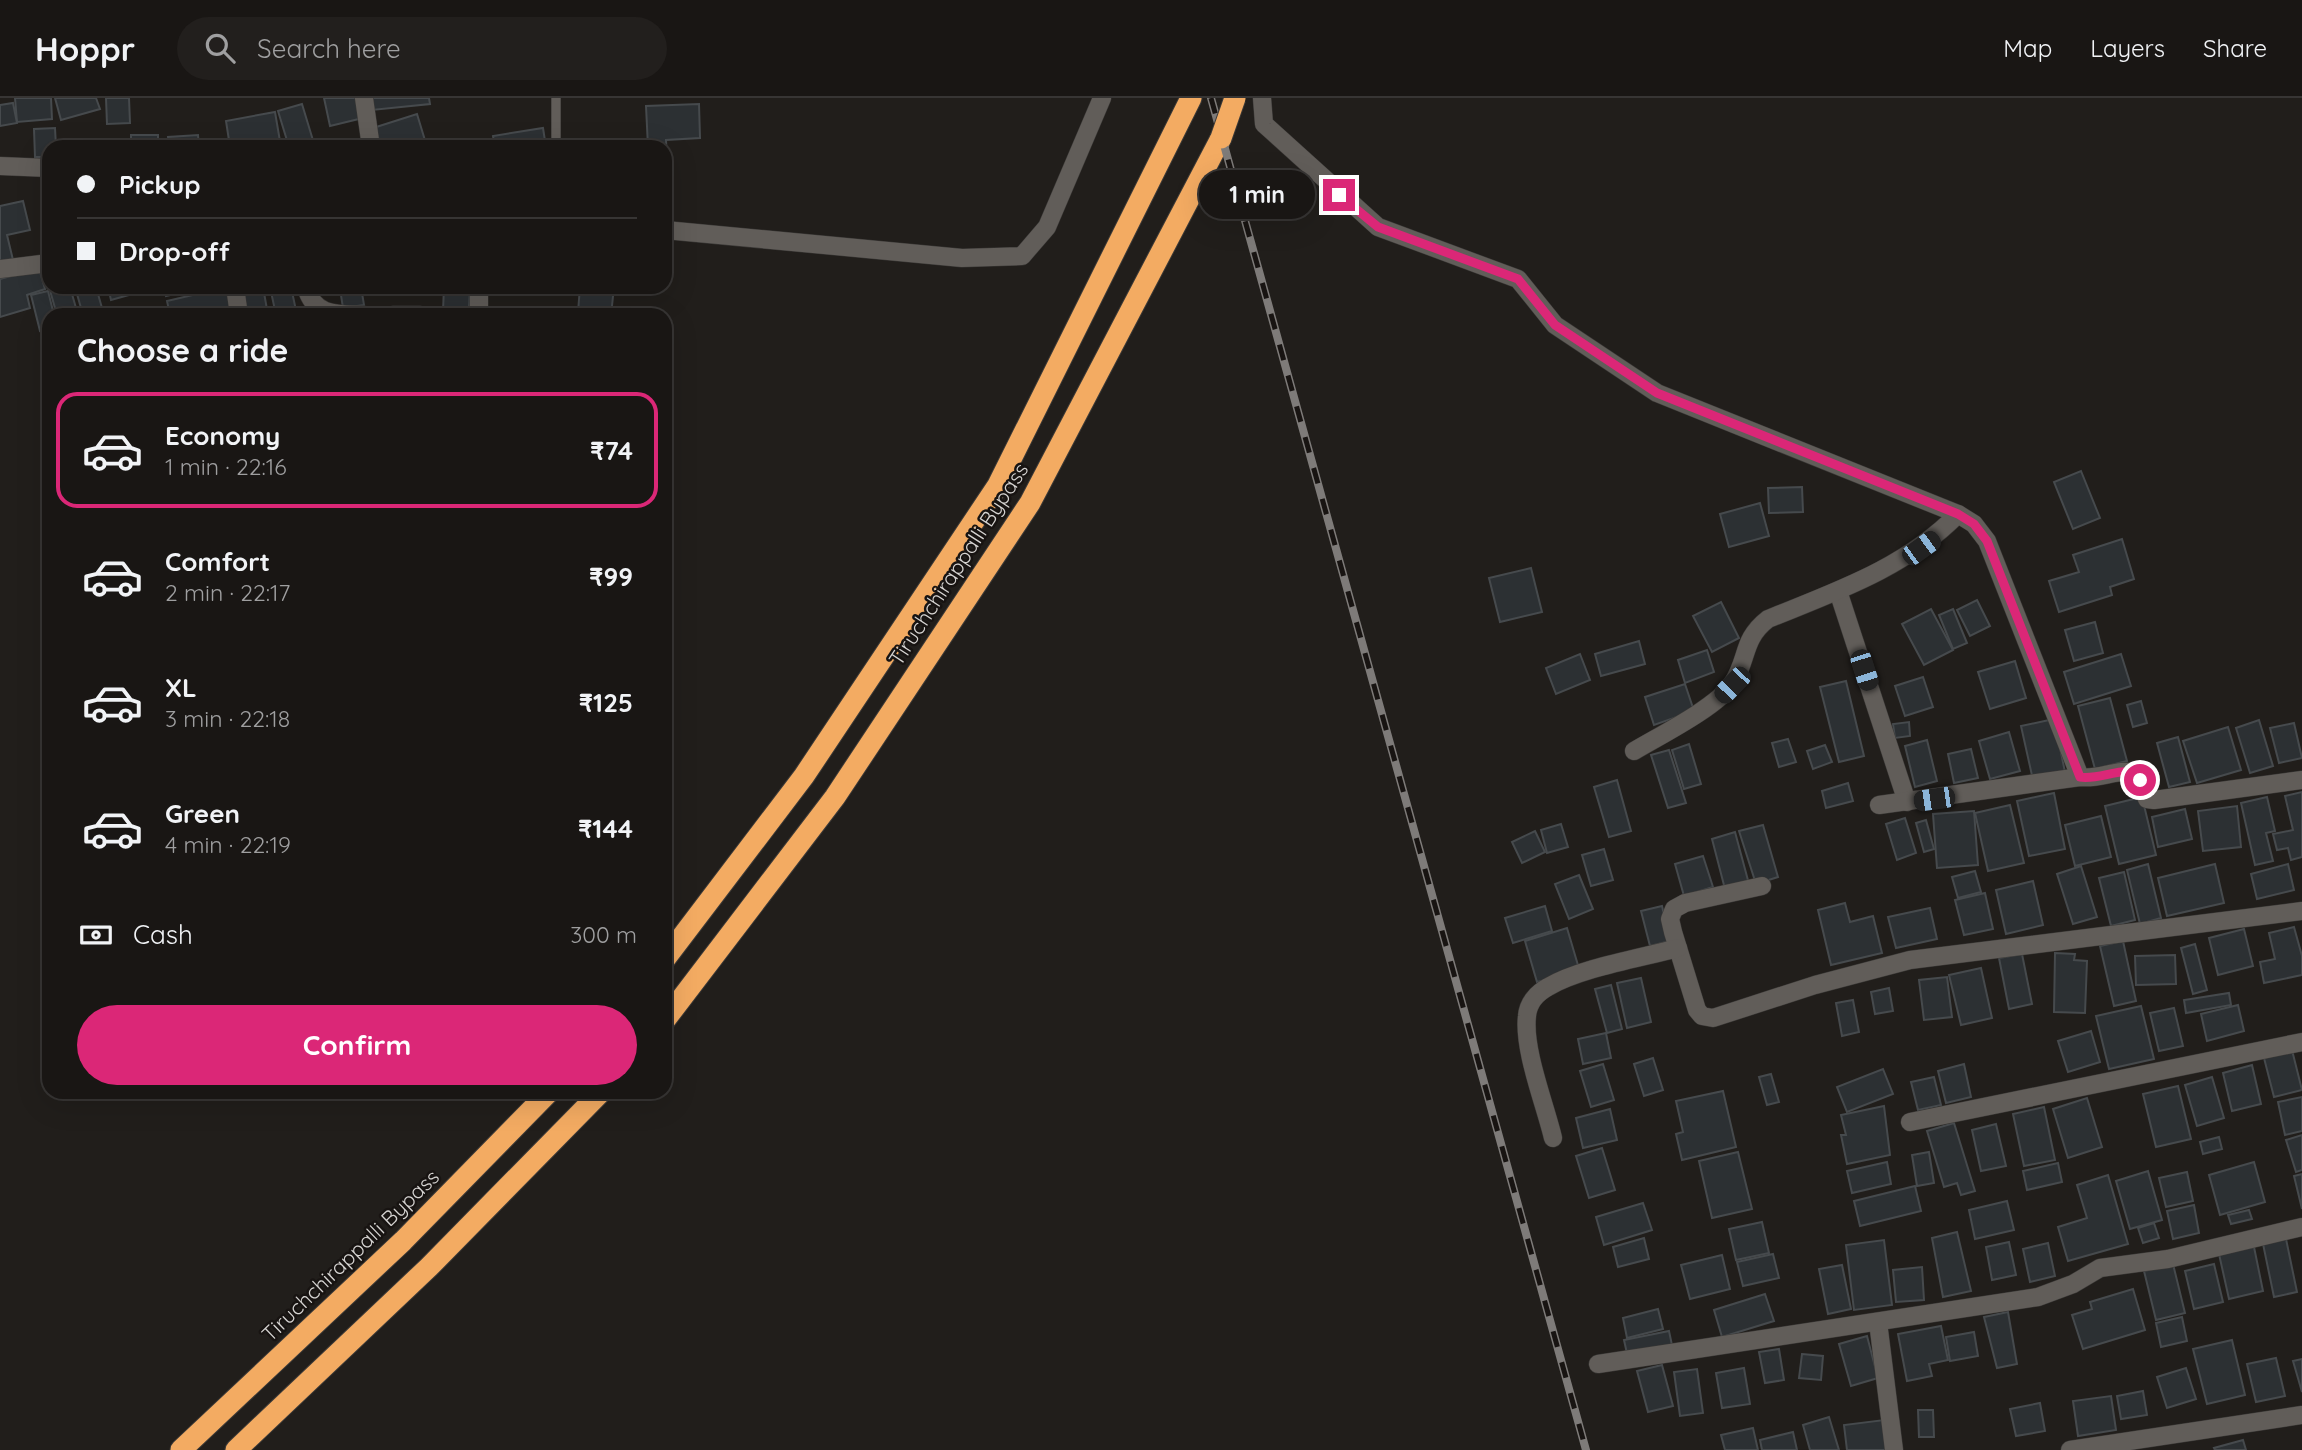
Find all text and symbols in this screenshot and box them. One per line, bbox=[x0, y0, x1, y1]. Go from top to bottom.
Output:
search box bbox=[177, 17, 667, 80]
text: Hoppr bbox=[35, 28, 135, 69]
icon: search bbox=[201, 29, 239, 67]
text: Search here bbox=[257, 32, 401, 65]
text: Map bbox=[2003, 33, 2052, 63]
text: Layers bbox=[2090, 33, 2165, 63]
text: Share bbox=[2203, 33, 2267, 63]
text: Pickup bbox=[119, 168, 201, 201]
callout: 1 min bbox=[1199, 170, 1314, 220]
route end bbox=[1323, 179, 1355, 211]
text: 1 min bbox=[1229, 180, 1285, 209]
text: Drop-off bbox=[119, 235, 230, 268]
text: Choose a ride bbox=[77, 330, 289, 370]
icon: car bbox=[81, 419, 144, 482]
text: Economy bbox=[165, 419, 280, 452]
text: ₹74 bbox=[590, 434, 633, 467]
text: 1 min · 22:16 bbox=[165, 452, 287, 481]
street label: Tiruchchirappalli Bypass bbox=[883, 458, 1033, 670]
car bbox=[1898, 527, 1945, 569]
icon: car bbox=[81, 545, 144, 608]
text: Comfort bbox=[165, 545, 270, 578]
text: ₹99 bbox=[589, 560, 633, 593]
text: 2 min · 22:17 bbox=[165, 578, 290, 607]
car bbox=[1848, 647, 1881, 693]
car bbox=[1710, 663, 1755, 707]
icon: car bbox=[81, 671, 144, 734]
text: XL bbox=[165, 671, 197, 704]
text: ₹125 bbox=[579, 686, 633, 719]
text: 3 min · 22:18 bbox=[165, 704, 290, 733]
route start bbox=[2124, 764, 2156, 796]
car bbox=[1912, 786, 1957, 812]
icon: car bbox=[81, 797, 144, 860]
text: Green bbox=[165, 797, 240, 830]
text: ₹144 bbox=[578, 812, 633, 845]
text: 4 min · 22:19 bbox=[165, 830, 291, 859]
icon: cash bbox=[77, 916, 115, 954]
text: Cash bbox=[133, 918, 193, 951]
text: 300 m bbox=[570, 920, 637, 949]
button: Confirm bbox=[77, 1005, 637, 1085]
street label: Tiruchchirappalli Bypass bbox=[256, 1163, 444, 1347]

